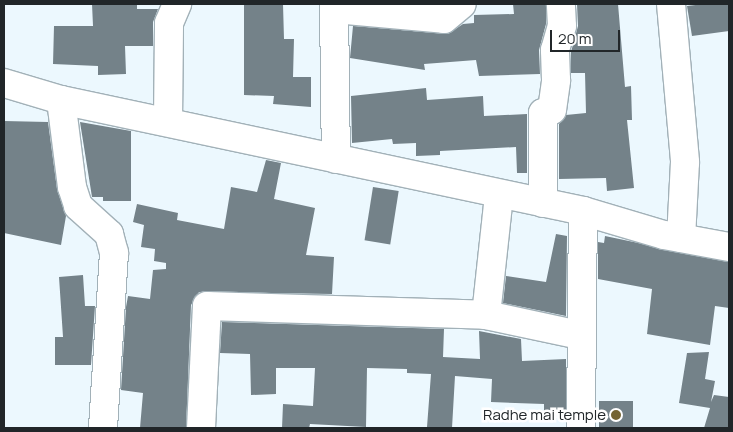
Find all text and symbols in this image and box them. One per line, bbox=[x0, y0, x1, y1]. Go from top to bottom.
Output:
scale bar bbox=[553, 20, 623, 52]
text: 20 m bbox=[558, 28, 591, 49]
place label: Radhe mai temple bbox=[483, 406, 606, 424]
marker: Radhe mai temple bbox=[610, 409, 622, 421]

